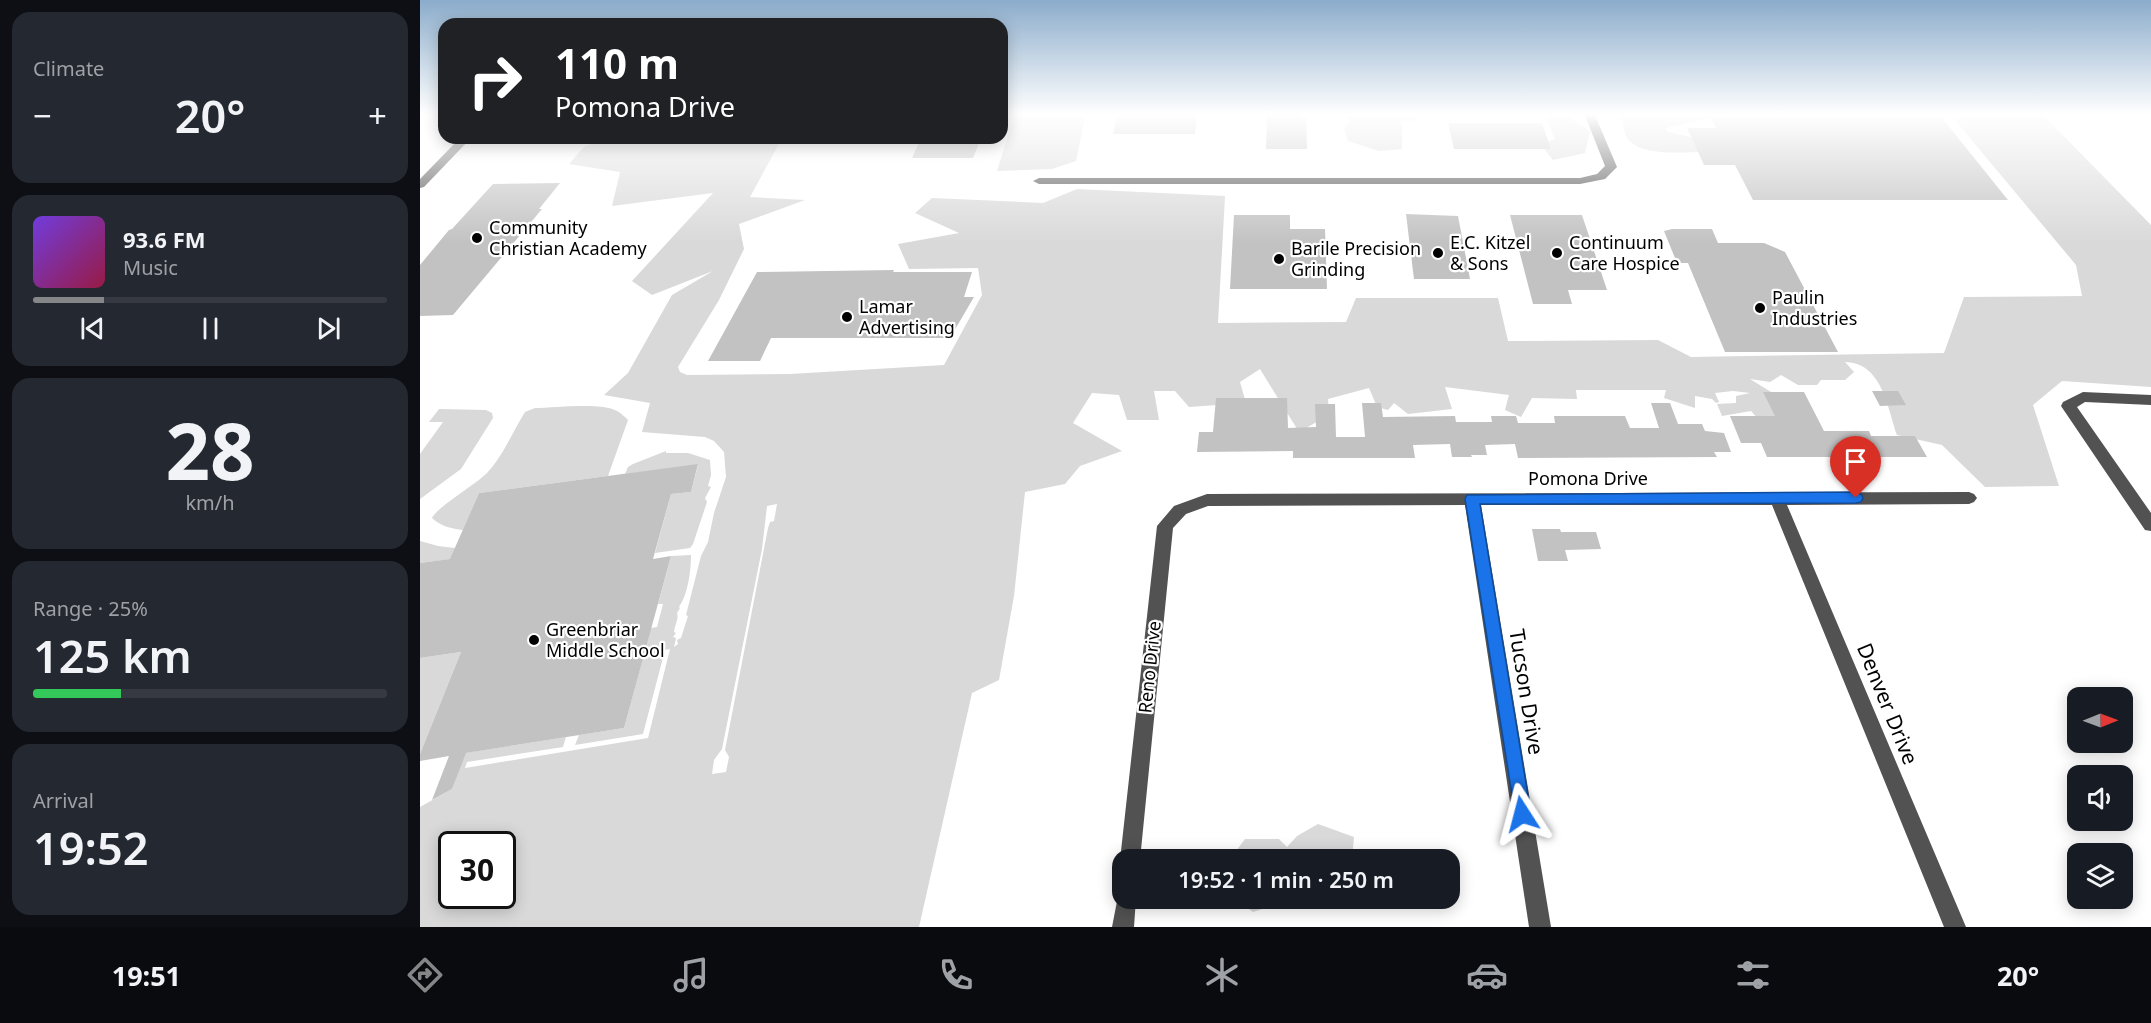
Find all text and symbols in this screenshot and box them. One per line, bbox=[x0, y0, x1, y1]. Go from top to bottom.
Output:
text: 110 m bbox=[555, 34, 679, 91]
icon: right bbox=[456, 42, 534, 120]
text: Climate bbox=[33, 55, 104, 82]
text: 20° bbox=[175, 85, 245, 146]
text: Pomona Drive bbox=[555, 88, 735, 125]
text: − bbox=[33, 93, 52, 138]
text: + bbox=[368, 93, 387, 138]
place label: Community Christian Academy bbox=[489, 215, 648, 260]
text: 93.6 FM bbox=[123, 224, 205, 254]
place label: E.C. Kitzel & Sons bbox=[1450, 230, 1530, 275]
place label: Continuum Care Hospice bbox=[1569, 230, 1680, 275]
marker: Community Christian Academy bbox=[470, 231, 484, 245]
place label: Barile Precision Grinding bbox=[1291, 236, 1421, 281]
marker: E.C. Kitzel & Sons bbox=[1431, 246, 1445, 260]
marker: Continuum Care Hospice bbox=[1550, 246, 1564, 260]
marker: Barile Precision Grinding bbox=[1272, 252, 1286, 266]
text: Music bbox=[123, 254, 178, 281]
place label: Paulin Industries bbox=[1772, 285, 1857, 330]
place label: Lamar Advertising bbox=[859, 294, 955, 339]
marker: Paulin Industries bbox=[1753, 301, 1767, 315]
marker: Lamar Advertising bbox=[840, 310, 854, 324]
icon: previous bbox=[76, 312, 109, 345]
icon: pause bbox=[194, 312, 227, 345]
icon: next bbox=[312, 312, 345, 345]
text: 28 bbox=[165, 397, 255, 503]
pin bbox=[1830, 436, 1881, 498]
icon: arrive bbox=[1839, 445, 1872, 478]
street label: Pomona Drive bbox=[1528, 466, 1648, 490]
text: km/h bbox=[185, 489, 235, 516]
text: Range · 25% bbox=[33, 595, 148, 622]
place label: Greenbriar Middle School bbox=[546, 617, 665, 662]
street label: Reno Drive bbox=[1132, 620, 1166, 714]
text: 125 km bbox=[33, 625, 192, 686]
street label: Tucson Drive bbox=[1503, 627, 1551, 757]
marker: Greenbriar Middle School bbox=[527, 633, 541, 647]
street label: Denver Drive bbox=[1851, 639, 1925, 769]
north arrow bbox=[2067, 687, 2133, 753]
map controls bbox=[2067, 687, 2133, 909]
button: sound bbox=[2067, 765, 2133, 831]
position arrow bbox=[1490, 782, 1554, 846]
text: Arrival bbox=[33, 787, 94, 814]
text: 19:52 bbox=[33, 817, 148, 878]
speed limit sign: 30 bbox=[438, 831, 516, 909]
button: layers bbox=[2067, 843, 2133, 909]
text: 19:52 · 1 min · 250 m bbox=[1178, 864, 1394, 894]
icon: directions bbox=[404, 954, 446, 996]
icon: music bbox=[670, 954, 712, 996]
icon: phone bbox=[935, 954, 977, 996]
icon: climate bbox=[1201, 954, 1243, 996]
icon: car bbox=[1466, 954, 1508, 996]
icon: filters bbox=[1732, 954, 1774, 996]
text: 19:51 bbox=[112, 957, 181, 994]
text: 20° bbox=[1997, 957, 2039, 994]

